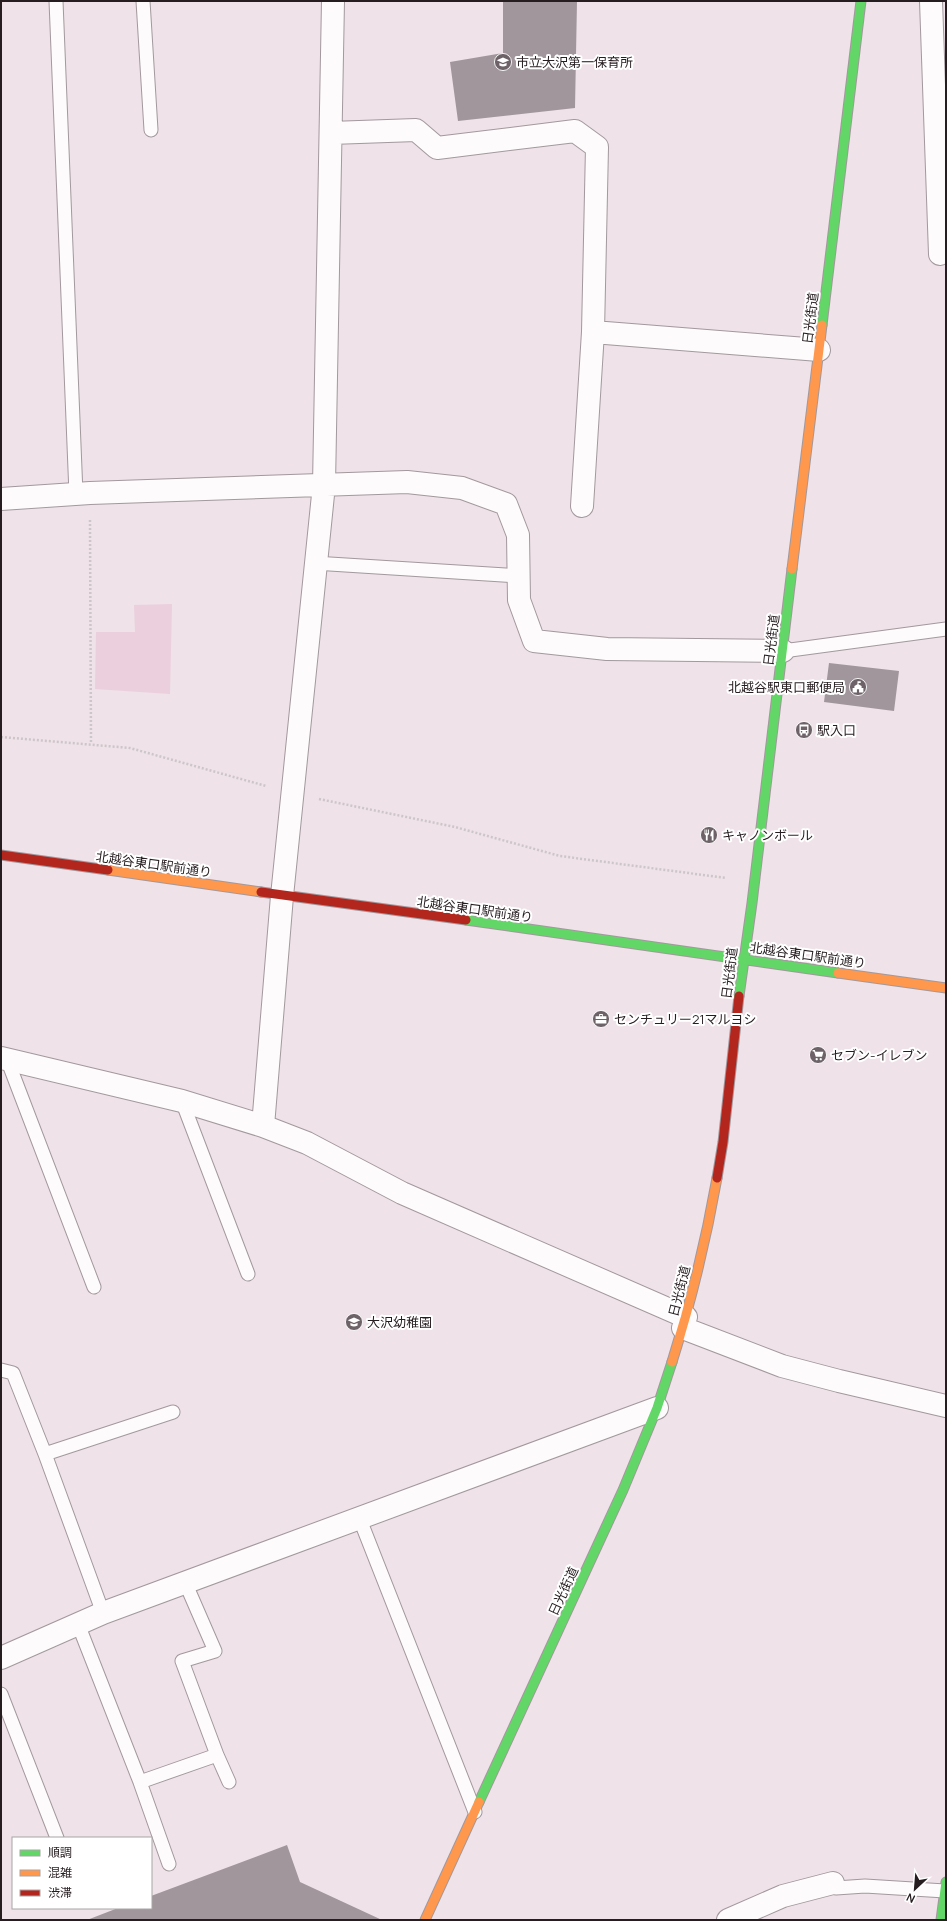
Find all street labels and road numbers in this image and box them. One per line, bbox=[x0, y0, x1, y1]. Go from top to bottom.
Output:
street label: 日光街道 bbox=[798, 291, 822, 345]
street label: 日光街道 bbox=[759, 613, 783, 667]
street label: 北越谷東口駅前通り bbox=[95, 847, 213, 881]
street label: 北越谷東口駅前通り bbox=[416, 892, 534, 926]
street label: 北越谷東口駅前通り bbox=[749, 938, 867, 972]
street label: 日光街道 bbox=[717, 946, 741, 1000]
street label: 日光街道 bbox=[664, 1264, 694, 1318]
street label: 日光街道 bbox=[544, 1564, 582, 1618]

